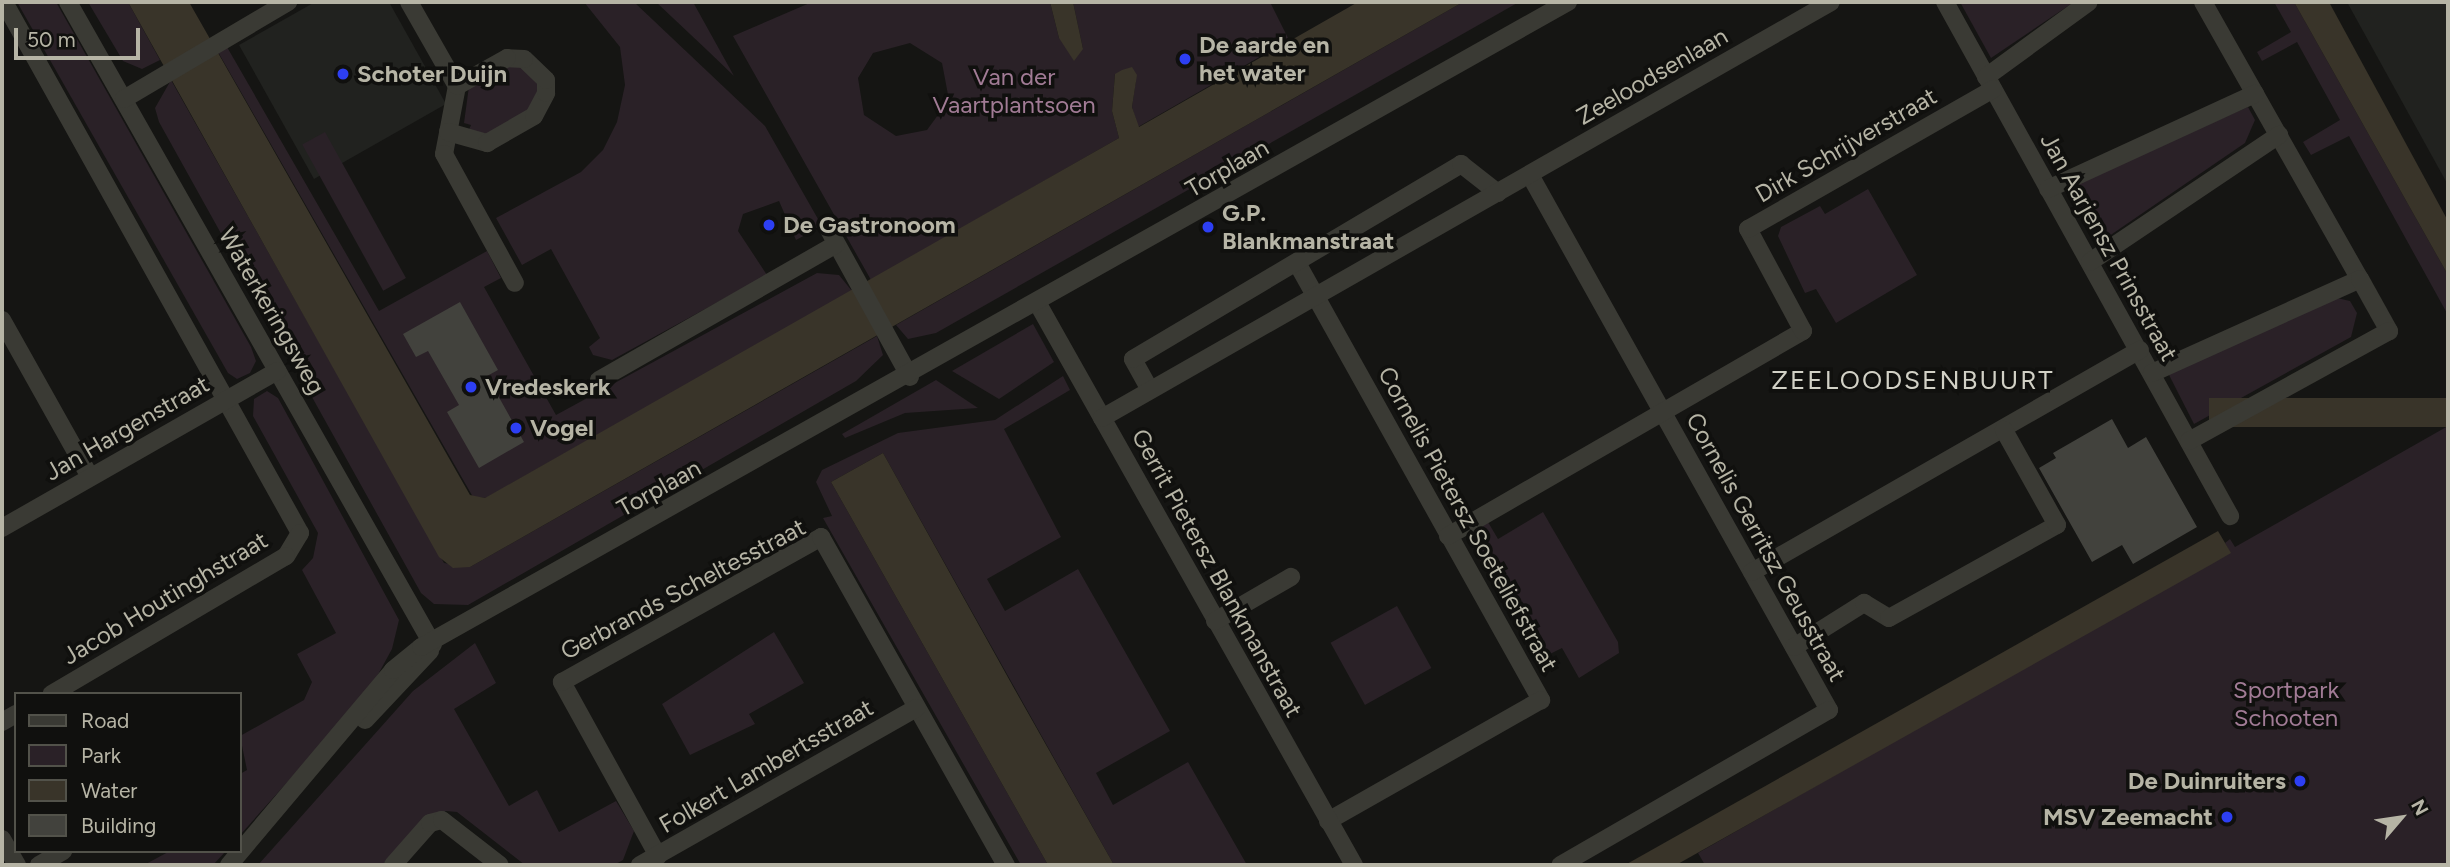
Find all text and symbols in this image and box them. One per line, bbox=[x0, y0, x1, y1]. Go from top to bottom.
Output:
scale bar bbox=[18, 14, 144, 58]
street label: Zeeloodsenlaan bbox=[1571, 21, 1733, 131]
text: 50 m bbox=[27, 27, 76, 52]
place label: De aarde en het water bbox=[1199, 31, 1330, 87]
marker: De aarde en het water bbox=[1177, 51, 1193, 67]
place label: Schoter Duijn bbox=[357, 60, 507, 88]
park label: Van der Vaartplantsoen bbox=[932, 63, 1096, 119]
marker: Schoter Duijn bbox=[335, 66, 351, 82]
street label: Dirk Schrijverstraat bbox=[1750, 81, 1942, 209]
street label: Jan Aarjensz Prinsstraat bbox=[2034, 128, 2184, 366]
street label: Torplaan bbox=[1180, 133, 1274, 203]
place label: G.P. Blankmanstraat bbox=[1222, 199, 1394, 255]
place label: De Gastronoom bbox=[783, 211, 956, 239]
marker: De Gastronoom bbox=[761, 217, 777, 233]
marker: G.P. Blankmanstraat bbox=[1200, 219, 1216, 235]
street label: Waterkeringsweg bbox=[213, 223, 331, 399]
street label: Cornelis Pietersz Soeteliefstraat bbox=[1372, 362, 1564, 676]
district label: ZEELOODSENBUURT bbox=[1773, 365, 2053, 397]
street label: Jan Hargenstraat bbox=[40, 369, 214, 487]
place label: Vredeskerk bbox=[485, 373, 611, 401]
marker: Vredeskerk bbox=[463, 379, 479, 395]
street label: Cornelis Gerritsz Geusstraat bbox=[1680, 408, 1852, 686]
place label: Vogel bbox=[530, 414, 594, 442]
marker: Vogel bbox=[508, 420, 524, 436]
street label: Gerrit Pietersz Blankmanstraat bbox=[1126, 424, 1308, 722]
street label: Torplaan bbox=[612, 453, 706, 523]
street label: Gerbrands Scheltesstraat bbox=[556, 512, 810, 666]
street label: Jacob Houtinghstraat bbox=[57, 525, 273, 671]
park label: Sportpark Schooten bbox=[2233, 676, 2339, 732]
legend bbox=[14, 692, 242, 853]
street label: Folkert Lambertsstraat bbox=[654, 693, 878, 839]
text: Road bbox=[81, 708, 129, 733]
text: Park bbox=[81, 743, 121, 768]
place label: De Duinruiters bbox=[2128, 767, 2286, 795]
marker: De Duinruiters bbox=[2292, 773, 2308, 789]
text: Water bbox=[81, 778, 137, 803]
north arrow bbox=[2366, 783, 2436, 853]
text: N bbox=[2406, 796, 2433, 820]
place label: MSV Zeemacht bbox=[2043, 803, 2213, 831]
marker: MSV Zeemacht bbox=[2219, 809, 2235, 825]
text: Building bbox=[81, 813, 156, 838]

